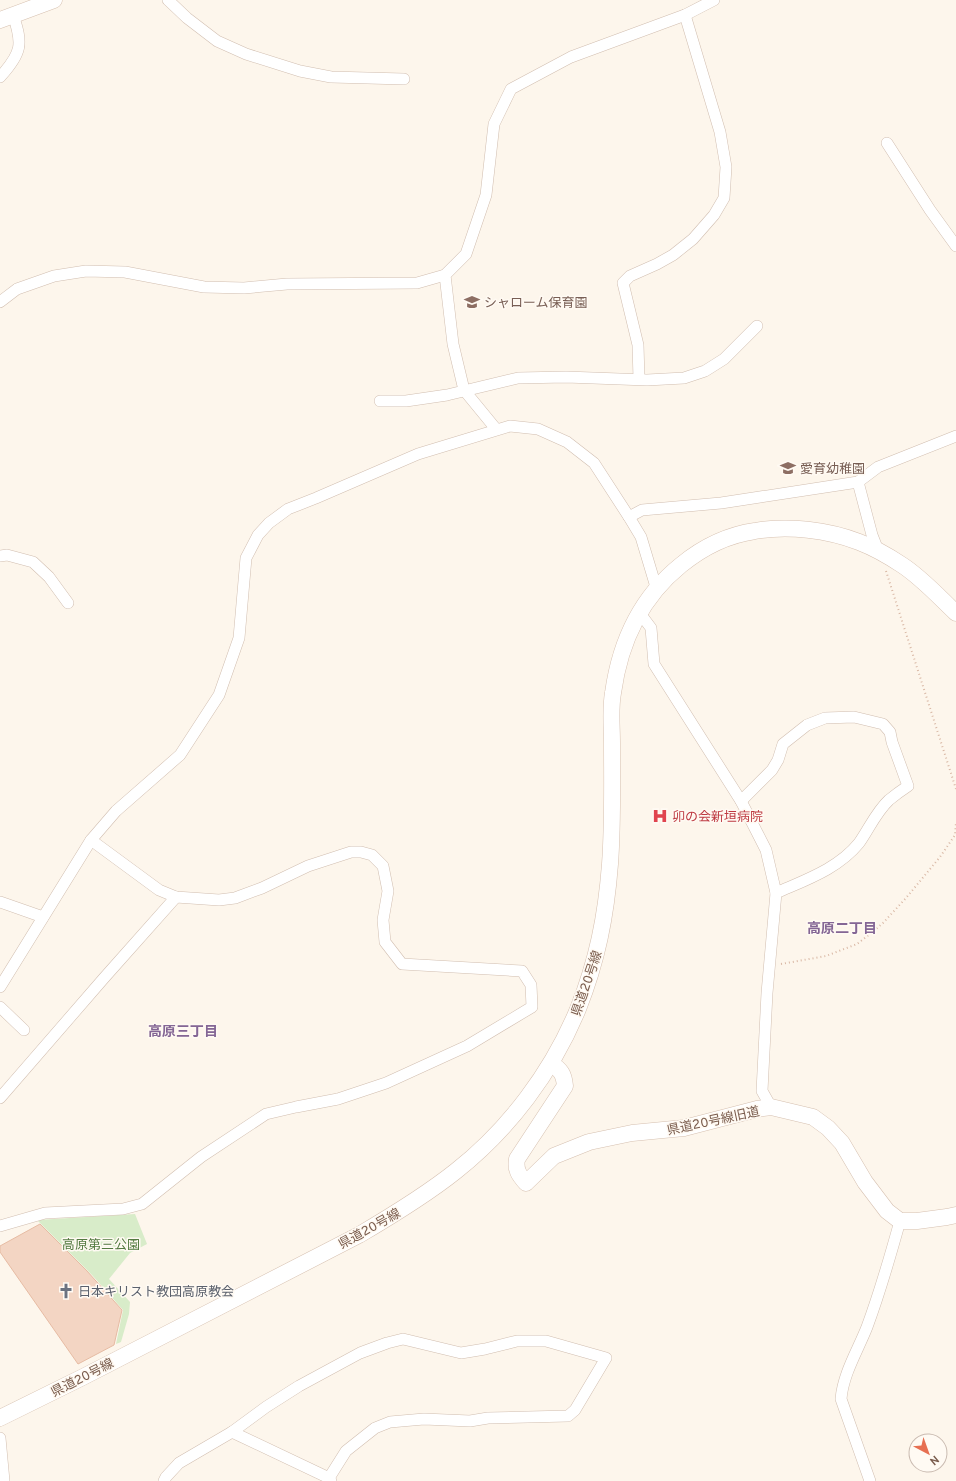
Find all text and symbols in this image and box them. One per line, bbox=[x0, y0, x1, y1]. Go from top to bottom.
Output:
school or university icon: シャローム保育園 bbox=[463, 293, 481, 311]
place label: シャローム保育園 bbox=[484, 296, 588, 312]
school or university icon: 愛育幼稚園 bbox=[779, 459, 797, 477]
place label: 愛育幼稚園 bbox=[800, 462, 865, 478]
hospital icon: 卯の会新垣病院 bbox=[651, 807, 669, 825]
place label: 卯の会新垣病院 bbox=[672, 809, 763, 826]
district label: 高原二丁目 bbox=[807, 921, 877, 938]
street label: 県道20号線 bbox=[568, 948, 607, 1019]
district label: 高原三丁目 bbox=[148, 1024, 218, 1041]
street label: 県道20号線旧道 bbox=[665, 1103, 761, 1140]
street label: 県道20号線 bbox=[336, 1205, 404, 1253]
park label: 高原第三公園 bbox=[62, 1238, 140, 1254]
church icon: 日本キリスト教団高原教会 bbox=[57, 1282, 75, 1300]
place label: 日本キリスト教団高原教会 bbox=[78, 1284, 234, 1301]
street label: 県道20号線 bbox=[48, 1355, 117, 1401]
north arrow bbox=[908, 1433, 948, 1473]
text: N bbox=[926, 1452, 941, 1468]

